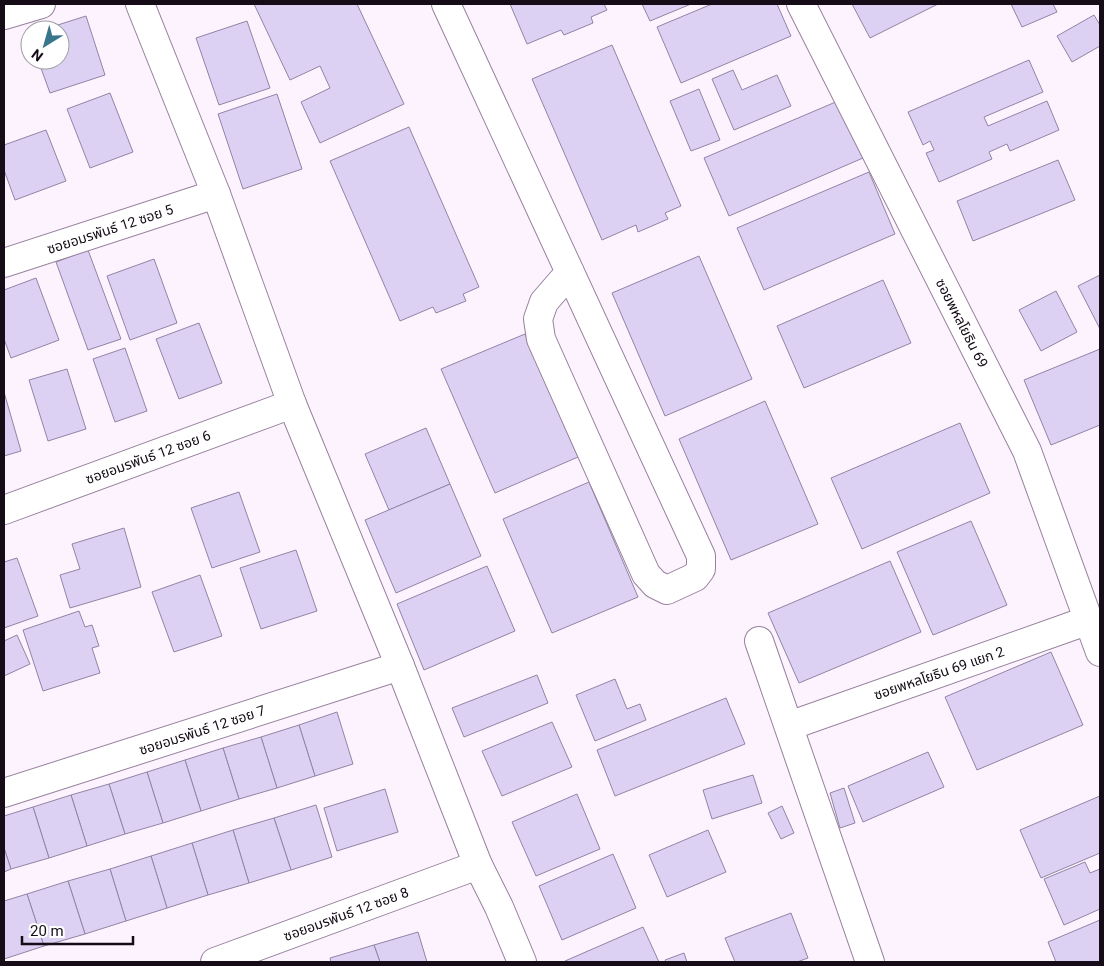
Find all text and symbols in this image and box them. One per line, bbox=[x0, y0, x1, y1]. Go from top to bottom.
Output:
north arrow bbox=[20, 20, 70, 70]
text: N bbox=[28, 46, 46, 65]
street label: ซอยอมรพันธ์ 12 ซอย 5 bbox=[45, 201, 175, 257]
street label: ซอยพหลโยธิน 69 bbox=[933, 276, 991, 370]
street label: ซอยอมรพันธ์ 12 ซอย 6 bbox=[83, 427, 213, 487]
street label: ซอยพหลโยธิน 69 แยก 2 bbox=[872, 643, 1006, 703]
street label: ซอยอมรพันธ์ 12 ซอย 7 bbox=[137, 702, 267, 758]
street label: ซอยอมรพันธ์ 12 ซอย 8 bbox=[281, 884, 411, 944]
scale bar bbox=[22, 914, 134, 946]
text: 20 m bbox=[30, 922, 64, 940]

